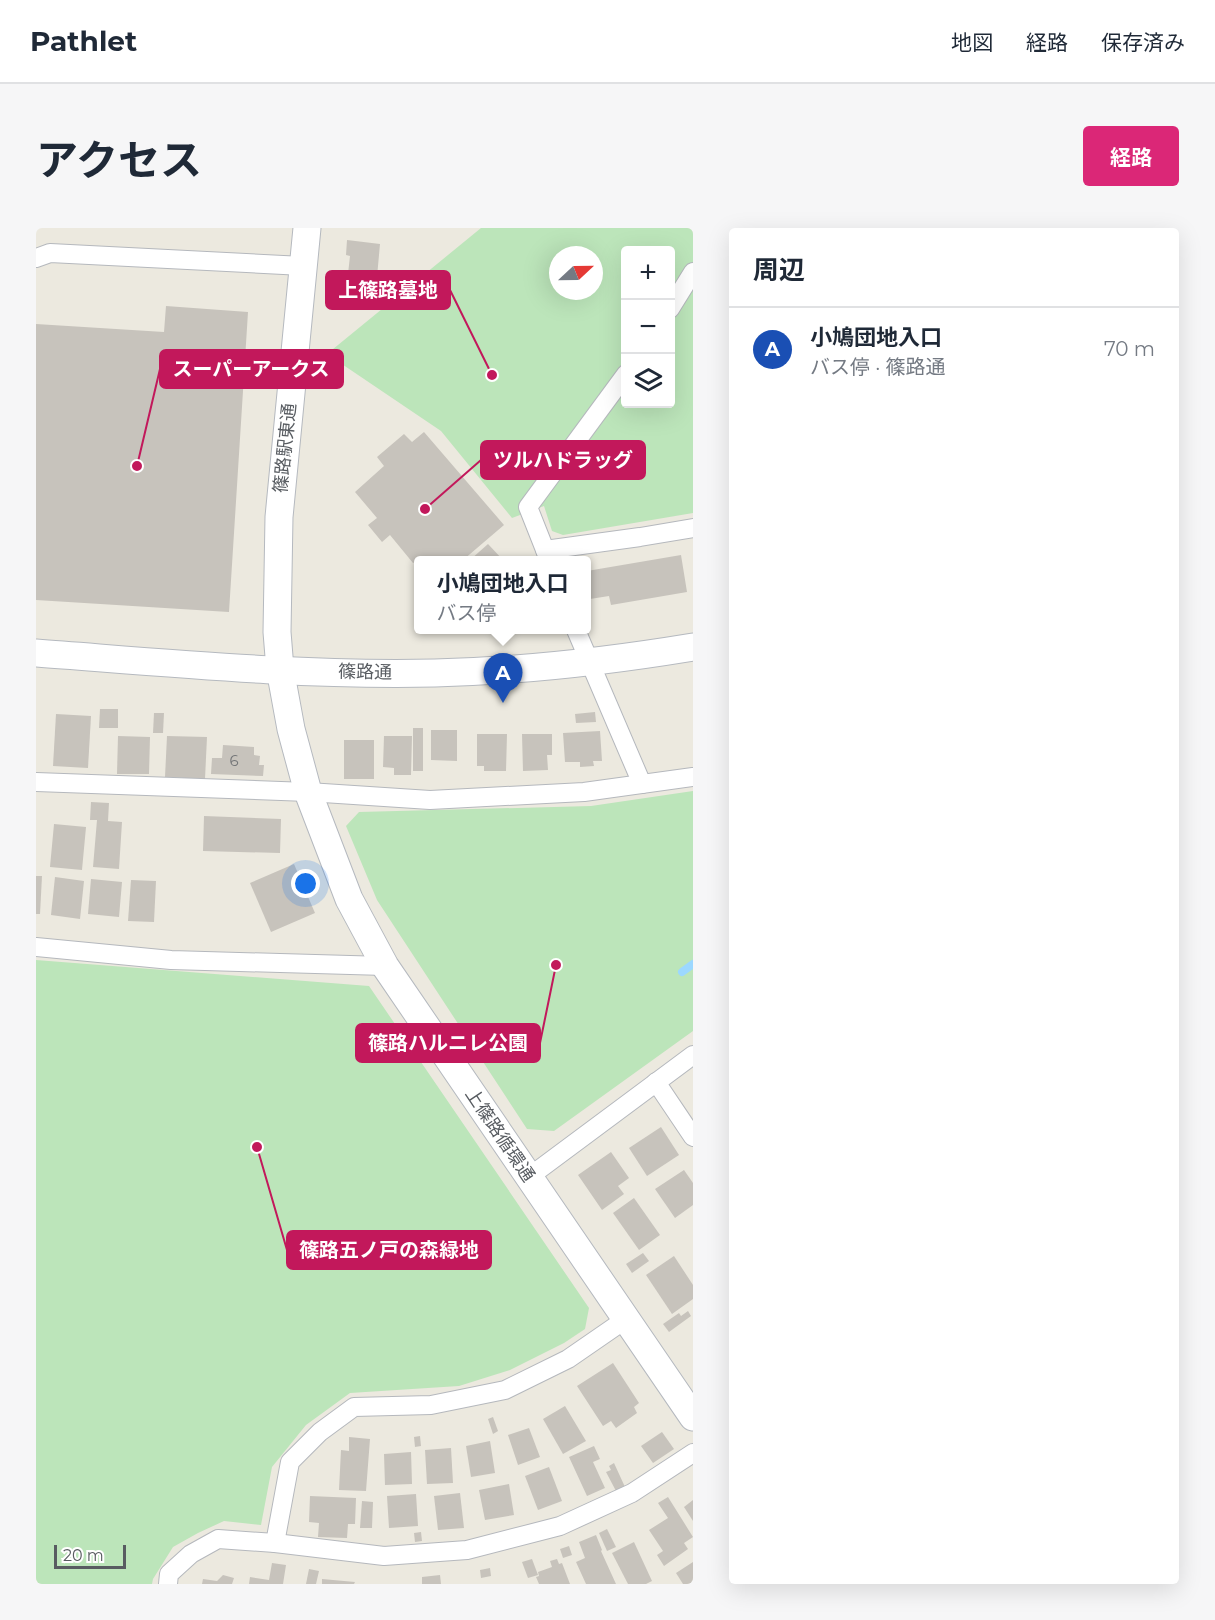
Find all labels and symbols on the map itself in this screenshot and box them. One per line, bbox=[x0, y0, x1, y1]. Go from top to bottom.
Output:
north arrow bbox=[549, 246, 603, 300]
callout: 上篠路墓地 bbox=[326, 271, 450, 309]
text: 上篠路墓地 bbox=[338, 278, 438, 302]
callout: スーパーアークス bbox=[160, 350, 343, 388]
text: スーパーアークス bbox=[172, 357, 330, 381]
street label: 篠路駅東通 bbox=[269, 402, 301, 494]
callout: ツルハドラッグ bbox=[481, 441, 645, 479]
text: ツルハドラッグ bbox=[493, 448, 633, 472]
pin: A bbox=[484, 654, 522, 703]
street label: 篠路通 bbox=[338, 661, 392, 683]
house number: 6 bbox=[229, 751, 239, 770]
your location bbox=[291, 869, 320, 898]
callout: 篠路ハルニレ公園 bbox=[356, 1024, 540, 1062]
text: 篠路ハルニレ公園 bbox=[368, 1031, 528, 1055]
street label: 上篠路循環通 bbox=[461, 1084, 539, 1186]
callout: 篠路五ノ戸の森緑地 bbox=[287, 1231, 491, 1269]
text: 篠路五ノ戸の森緑地 bbox=[299, 1238, 479, 1262]
scale bar bbox=[54, 1542, 126, 1570]

